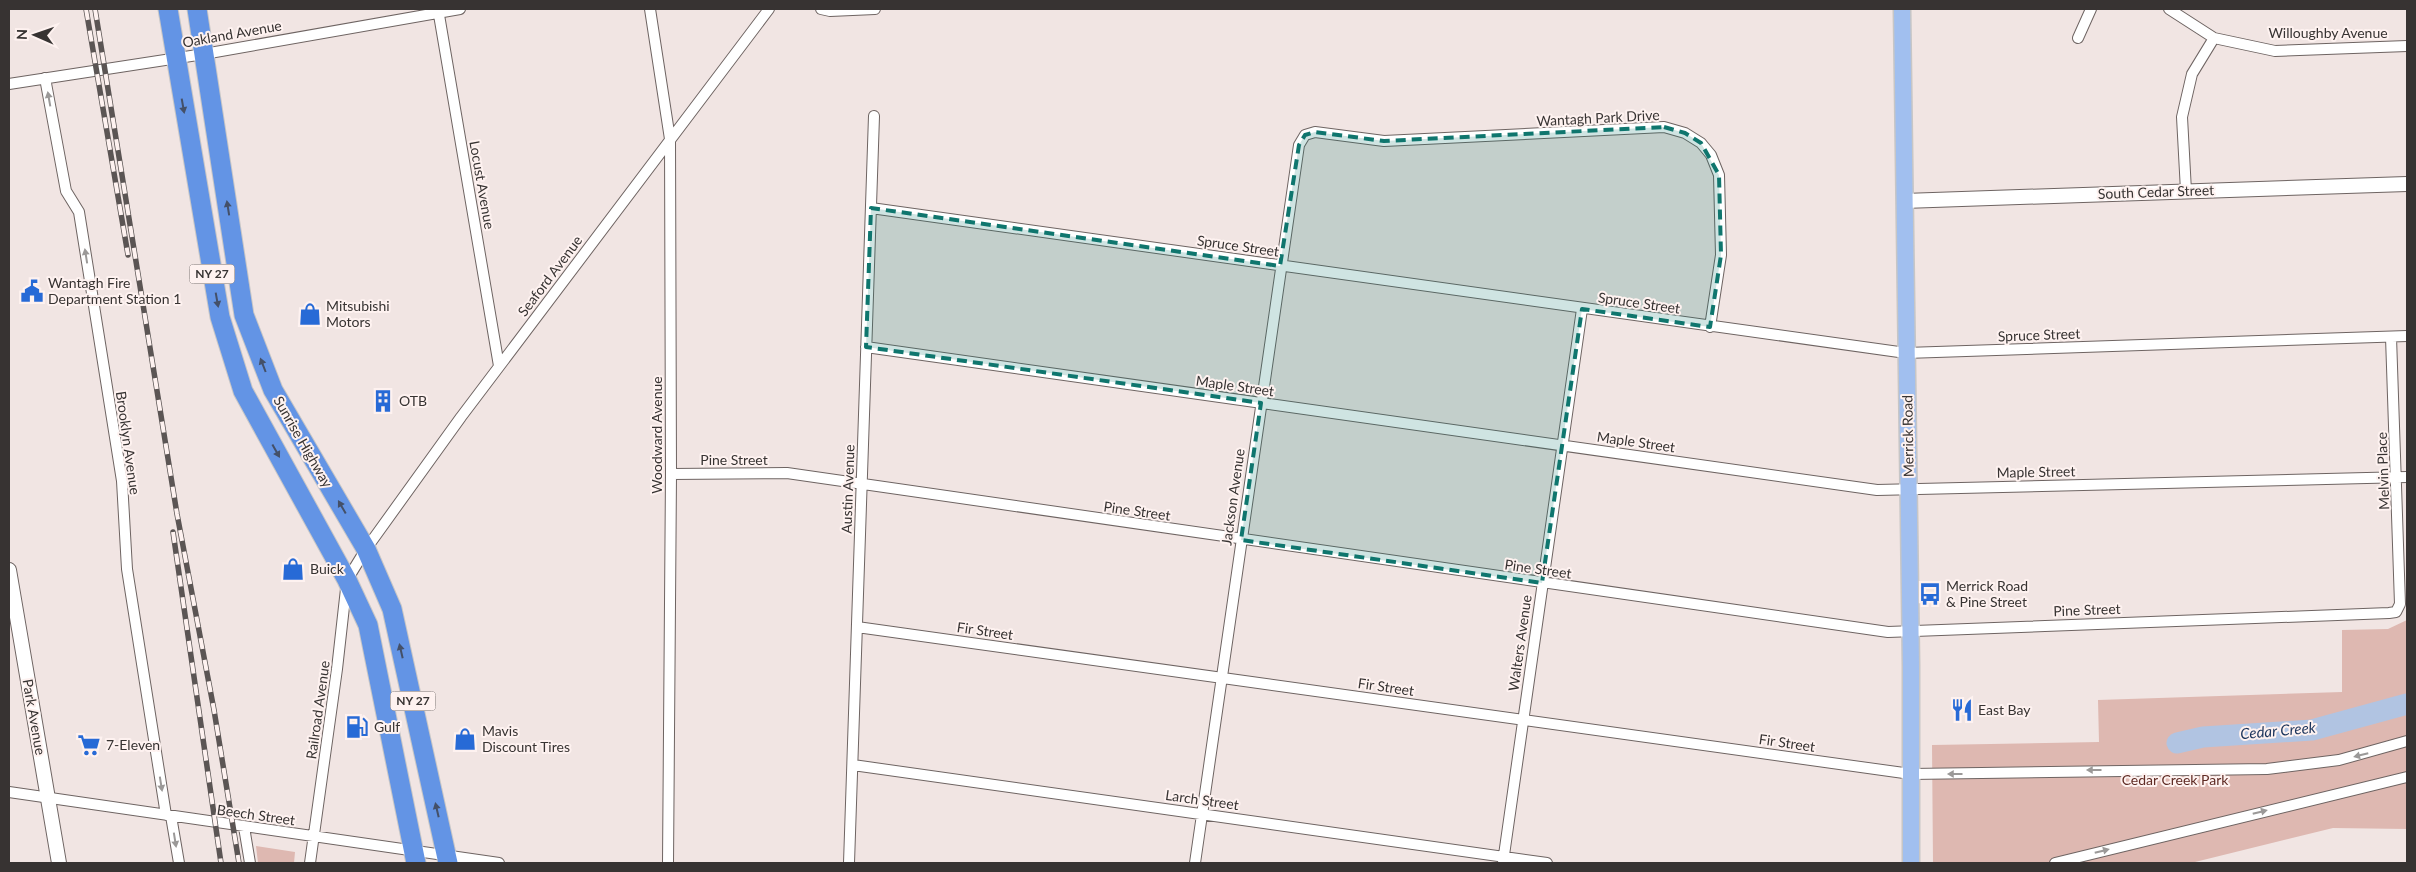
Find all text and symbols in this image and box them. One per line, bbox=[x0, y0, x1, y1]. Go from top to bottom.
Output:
north arrow bbox=[10, 10, 60, 60]
street label: Oakland Avenue bbox=[181, 16, 283, 51]
street label: Willoughby Avenue bbox=[2268, 24, 2388, 41]
text: N bbox=[13, 29, 30, 40]
one-way arrow bbox=[45, 91, 53, 107]
one-way arrow bbox=[180, 98, 188, 114]
street label: Wantagh Park Drive bbox=[1536, 106, 1660, 129]
street label: Locust Avenue bbox=[466, 139, 499, 231]
street label: South Cedar Street bbox=[2098, 181, 2214, 202]
one-way arrow bbox=[223, 199, 231, 215]
street label: Spruce Street bbox=[1196, 231, 1280, 260]
street label: Seaford Avenue bbox=[514, 232, 585, 319]
one-way arrow bbox=[81, 248, 89, 264]
road number: NY 27 bbox=[190, 264, 234, 284]
place label: Wantagh Fire Department Station 1 bbox=[48, 274, 181, 307]
public building icon: Wantagh Fire Department Station 1 bbox=[19, 278, 45, 304]
street label: Spruce Street bbox=[1597, 288, 1681, 317]
one-way arrow bbox=[213, 293, 221, 309]
place label: Mitsubishi Motors bbox=[326, 297, 390, 330]
shop icon: Mitsubishi Motors bbox=[297, 301, 323, 327]
street label: Spruce Street bbox=[1997, 325, 2081, 344]
one-way arrow bbox=[259, 358, 266, 373]
street label: Maple Street bbox=[1195, 372, 1275, 399]
street label: Woodward Avenue bbox=[648, 376, 665, 494]
building icon: OTB bbox=[370, 388, 396, 414]
street label: Brooklyn Avenue bbox=[113, 390, 144, 496]
place label: OTB bbox=[399, 392, 427, 409]
street label: Sunrise Highway bbox=[270, 393, 337, 491]
street label: Merrick Road bbox=[1898, 395, 1917, 477]
street label: Maple Street bbox=[1596, 428, 1676, 455]
street label: Melvin Place bbox=[2373, 432, 2392, 510]
one-way arrow bbox=[272, 443, 280, 458]
street label: Austin Avenue bbox=[837, 444, 858, 534]
street label: Jackson Avenue bbox=[1217, 447, 1248, 546]
street label: Pine Street bbox=[700, 451, 768, 468]
street label: Maple Street bbox=[1996, 462, 2076, 481]
street label: Pine Street bbox=[1103, 497, 1172, 524]
one-way arrow bbox=[337, 501, 346, 514]
street label: Pine Street bbox=[1504, 555, 1573, 582]
shop icon: Buick bbox=[280, 556, 306, 582]
place label: Buick bbox=[310, 560, 345, 577]
place label: Merrick Road & Pine Street bbox=[1946, 577, 2028, 610]
bus stop icon: Merrick Road & Pine Street bbox=[1917, 581, 1943, 607]
street label: Walters Avenue bbox=[1504, 594, 1535, 692]
street label: Pine Street bbox=[2053, 600, 2121, 619]
street label: Fir Street bbox=[956, 618, 1014, 643]
one-way arrow bbox=[397, 644, 405, 659]
street label: Railroad Avenue bbox=[302, 660, 333, 760]
street label: Fir Street bbox=[1357, 674, 1415, 699]
street label: Park Avenue bbox=[19, 678, 50, 756]
road number: NY 27 bbox=[390, 691, 436, 710]
restaurant icon: East Bay bbox=[1949, 697, 1975, 723]
place label: East Bay bbox=[1978, 701, 2031, 718]
fuel station icon: Gulf bbox=[344, 714, 370, 740]
place label: Gulf bbox=[374, 718, 400, 735]
water label: Cedar Creek bbox=[2239, 718, 2317, 742]
place label: Mavis Discount Tires bbox=[482, 722, 570, 755]
shop icon: Mavis Discount Tires bbox=[452, 726, 478, 752]
street label: Fir Street bbox=[1758, 730, 1816, 755]
supermarket icon: 7-Eleven bbox=[76, 732, 102, 758]
place label: 7-Eleven bbox=[106, 736, 160, 753]
one-way arrow bbox=[2353, 751, 2368, 759]
one-way arrow bbox=[2086, 766, 2102, 774]
one-way arrow bbox=[1947, 770, 1963, 778]
park label: Cedar Creek Park bbox=[2122, 771, 2229, 788]
one-way arrow bbox=[158, 777, 166, 793]
street label: Larch Street bbox=[1164, 786, 1240, 813]
street label: Beech Street bbox=[216, 801, 296, 828]
one-way arrow bbox=[433, 802, 441, 817]
one-way arrow bbox=[2252, 808, 2267, 816]
one-way arrow bbox=[171, 832, 179, 848]
one-way arrow bbox=[2095, 847, 2110, 855]

